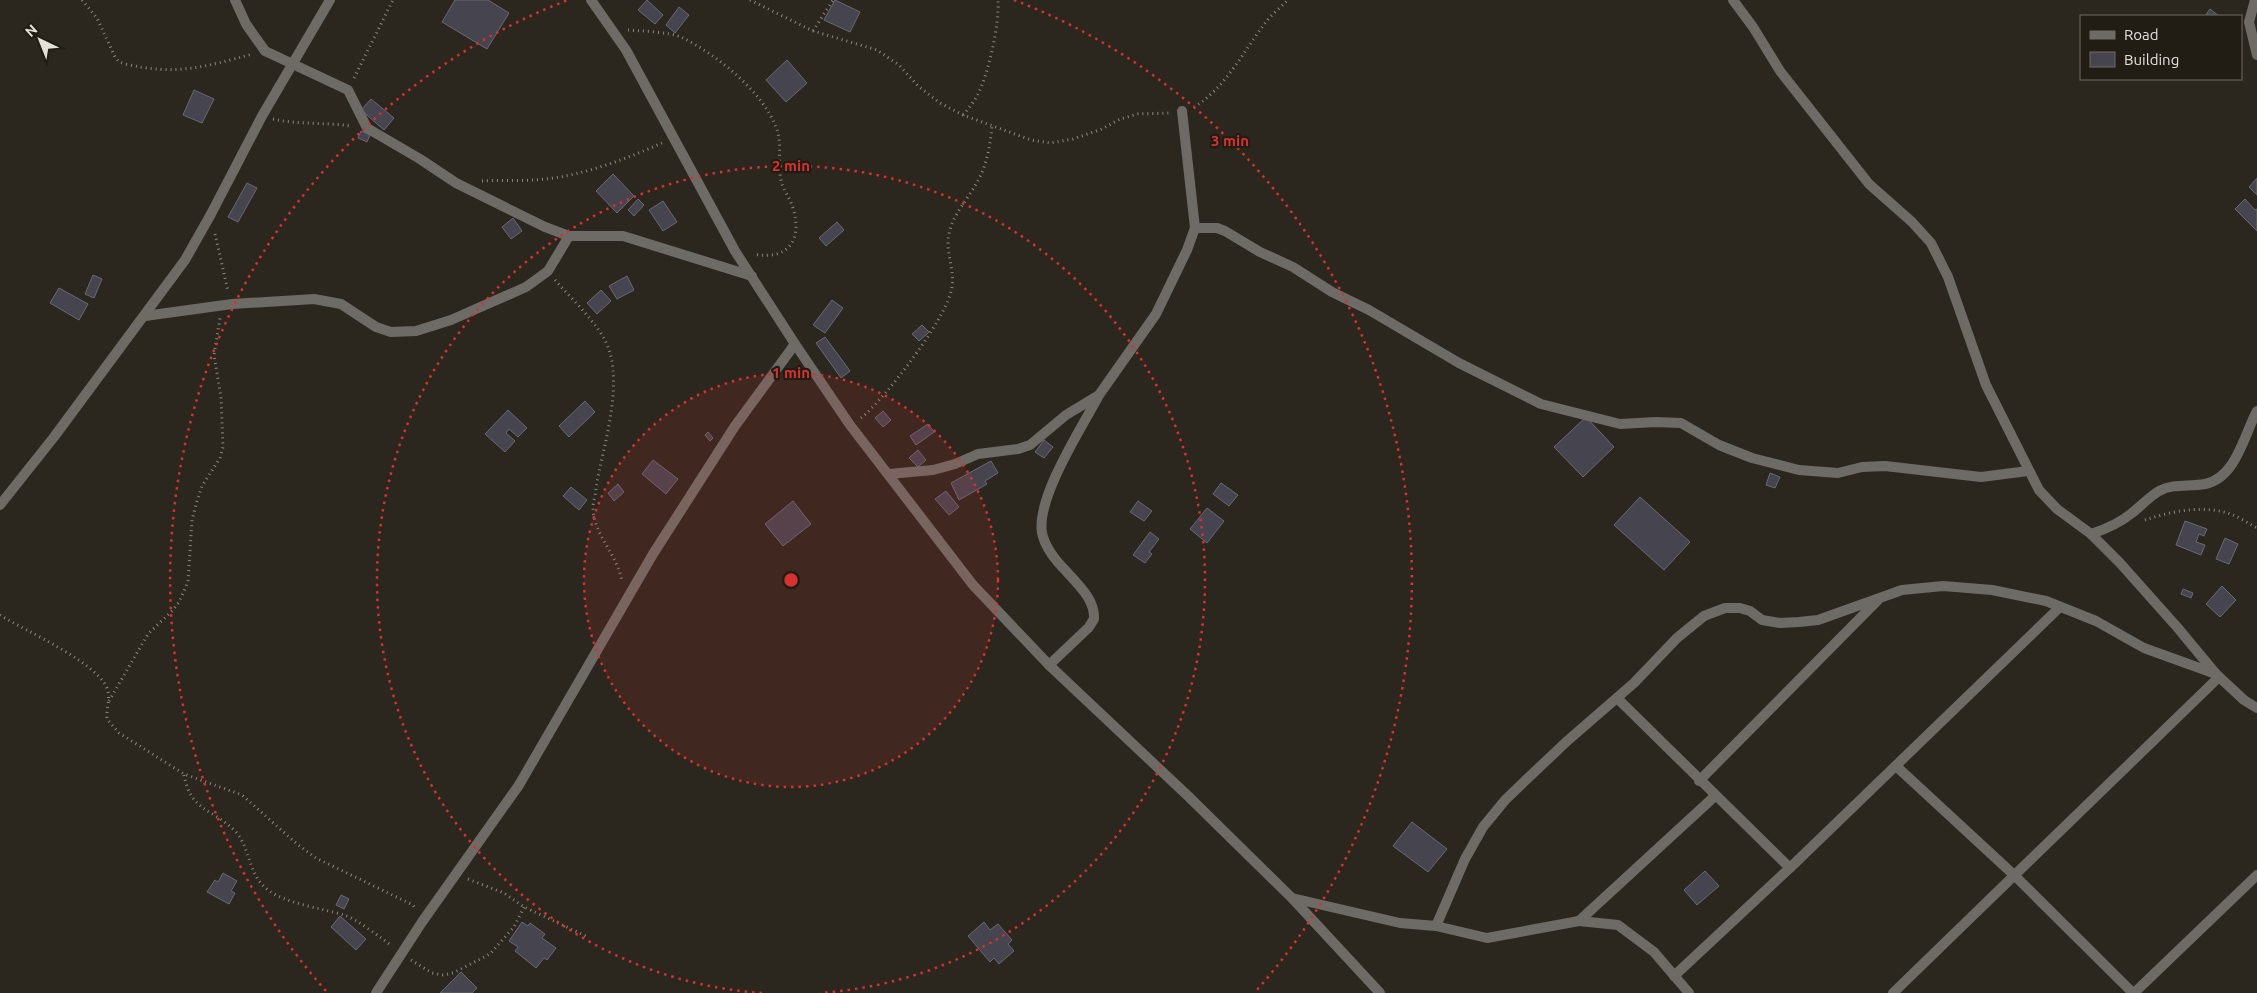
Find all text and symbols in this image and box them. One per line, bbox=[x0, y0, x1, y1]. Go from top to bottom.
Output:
north arrow bbox=[15, 15, 65, 65]
legend bbox=[2080, 15, 2242, 80]
text: N bbox=[22, 21, 40, 40]
text: Road bbox=[2124, 26, 2159, 43]
text: Building bbox=[2124, 51, 2179, 68]
text: 3 min bbox=[1211, 132, 1249, 149]
text: 2 min bbox=[772, 157, 810, 174]
text: 1 min bbox=[772, 364, 810, 381]
centre of rings bbox=[782, 571, 800, 589]

